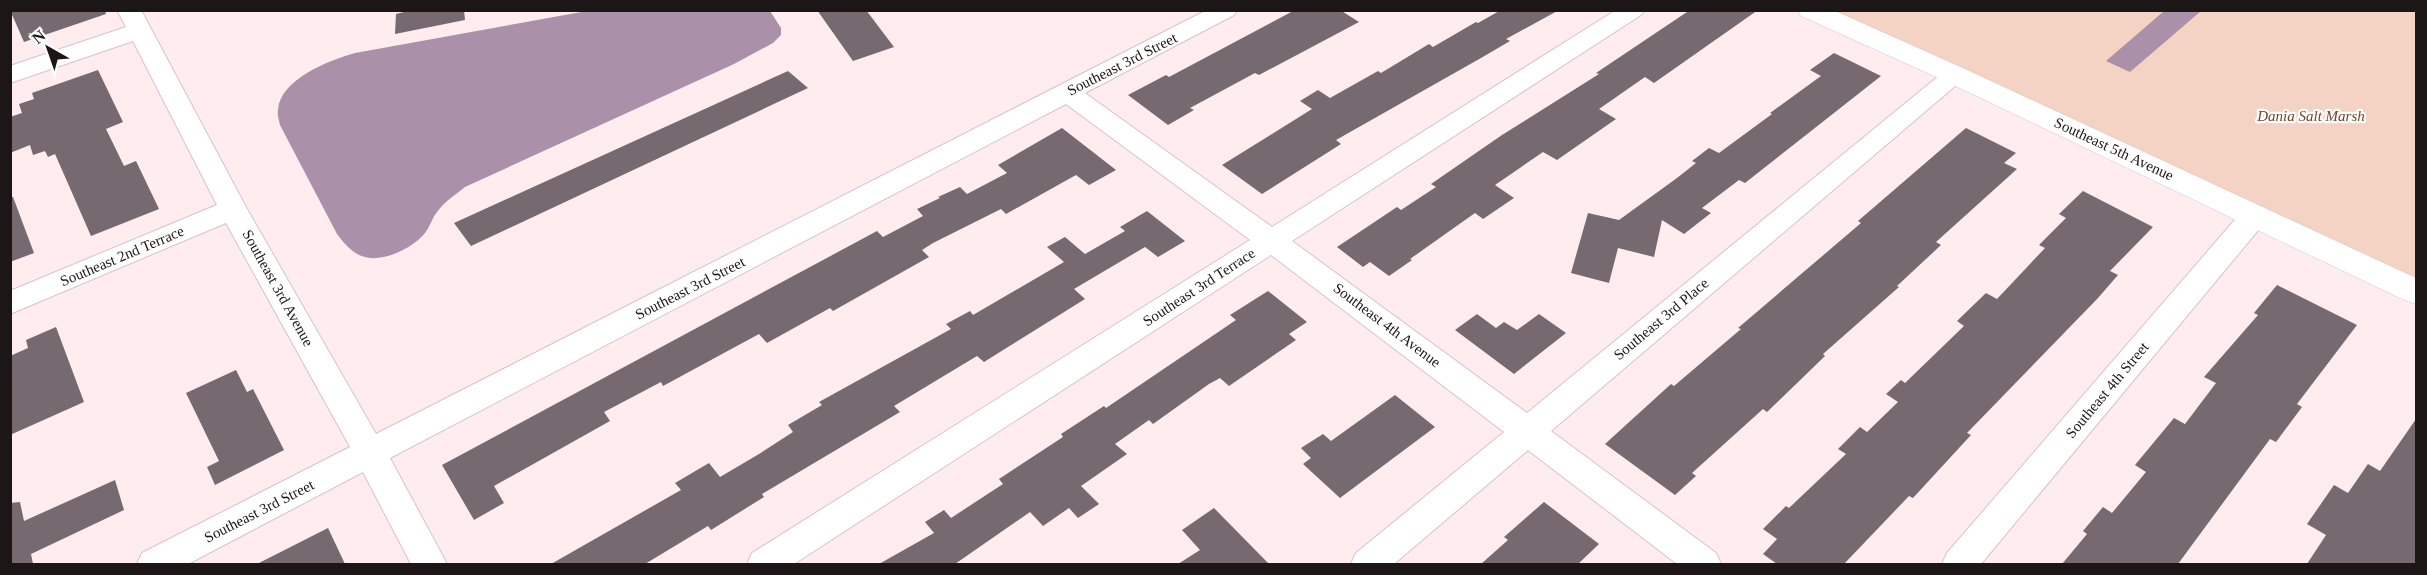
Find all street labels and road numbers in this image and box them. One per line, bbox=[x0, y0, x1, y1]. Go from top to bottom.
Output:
street label: Southeast 3rd Street bbox=[1065, 29, 1180, 99]
street label: Southeast 5th Avenue bbox=[2052, 114, 2176, 184]
street label: Southeast 2nd Terrace bbox=[58, 223, 187, 289]
street label: Southeast 3rd Avenue bbox=[239, 227, 317, 349]
street label: Southeast 3rd Terrace bbox=[1140, 245, 1258, 329]
street label: Southeast 3rd Street bbox=[633, 253, 748, 323]
street label: Southeast 3rd Place bbox=[1611, 275, 1712, 363]
street label: Southeast 4th Avenue bbox=[1330, 280, 1444, 371]
street label: Southeast 4th Street bbox=[2062, 338, 2152, 441]
street label: Southeast 3rd Street bbox=[202, 476, 317, 546]

